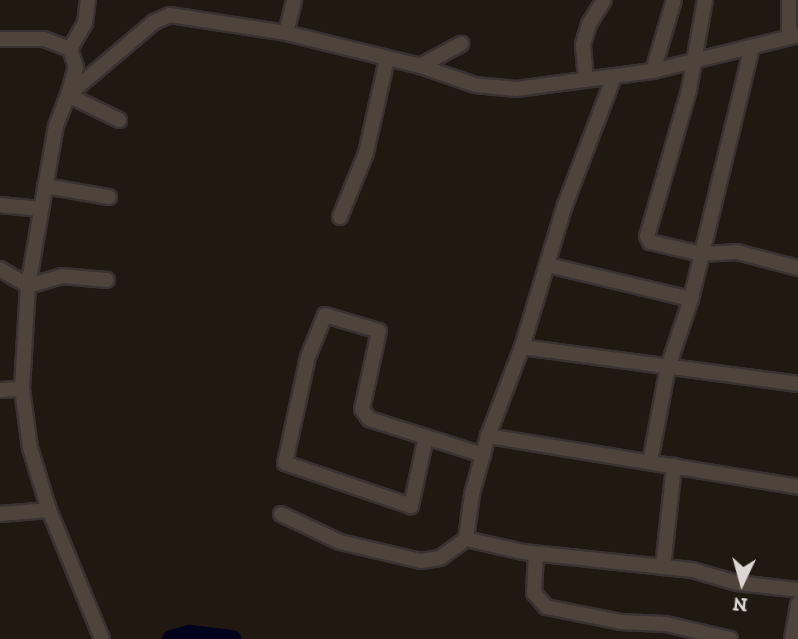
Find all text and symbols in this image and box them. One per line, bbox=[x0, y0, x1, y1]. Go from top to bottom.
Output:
north arrow bbox=[707, 548, 777, 618]
text: N bbox=[732, 592, 748, 617]

